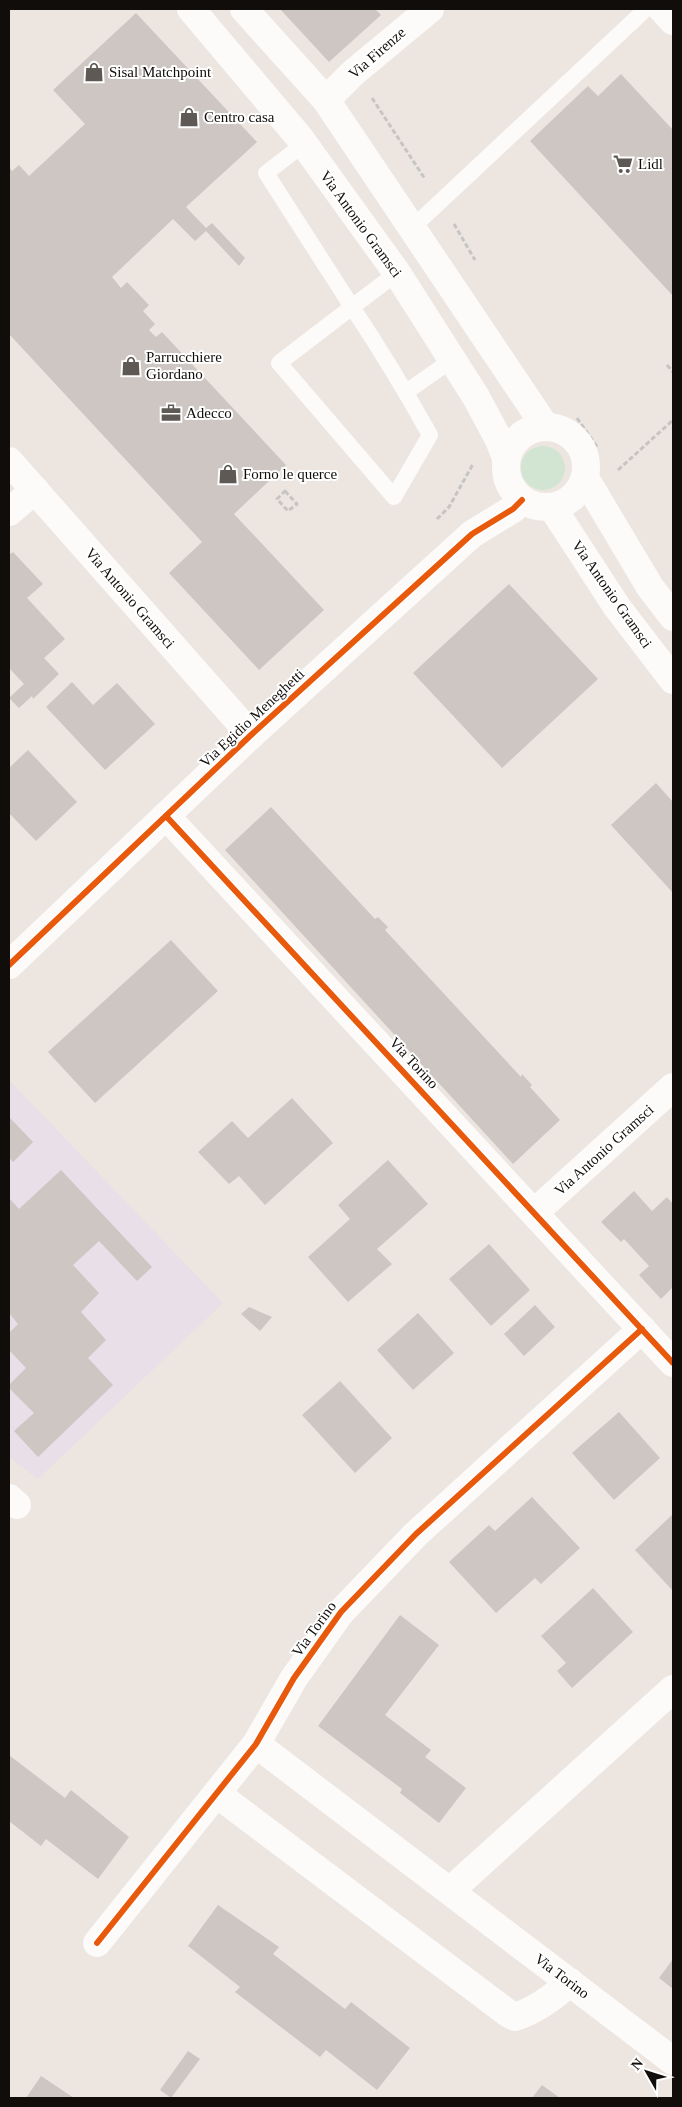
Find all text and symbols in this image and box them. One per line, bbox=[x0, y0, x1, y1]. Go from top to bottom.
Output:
street label: Via Firenze bbox=[346, 24, 409, 82]
shop icon: Sisal Matchpoint bbox=[83, 61, 105, 83]
place label: Sisal Matchpoint bbox=[109, 64, 212, 80]
shop icon: Centro casa bbox=[178, 106, 200, 128]
place label: Centro casa bbox=[204, 109, 275, 125]
supermarket icon: Lidl bbox=[612, 153, 634, 175]
place label: Lidl bbox=[638, 156, 663, 172]
street label: Via Antonio Gramsci bbox=[317, 168, 405, 280]
place label: Parrucchiere Giordano bbox=[146, 349, 222, 382]
shop icon: Parrucchiere Giordano bbox=[120, 355, 142, 377]
office icon: Adecco bbox=[160, 402, 182, 424]
place label: Adecco bbox=[186, 405, 232, 421]
shop icon: Forno le querce bbox=[217, 463, 239, 485]
place label: Forno le querce bbox=[243, 466, 337, 482]
street label: Via Antonio Gramsci bbox=[569, 537, 655, 651]
street label: Via Antonio Gramsci bbox=[82, 545, 178, 651]
street label: Via Egidio Meneghetti bbox=[197, 666, 307, 770]
street label: Via Torino bbox=[386, 1034, 442, 1092]
street label: Via Antonio Gramsci bbox=[551, 1101, 657, 1199]
street label: Via Torino bbox=[289, 1598, 339, 1660]
street label: Via Torino bbox=[532, 1950, 592, 2002]
north arrow bbox=[622, 2047, 672, 2097]
text: N bbox=[628, 2055, 646, 2073]

